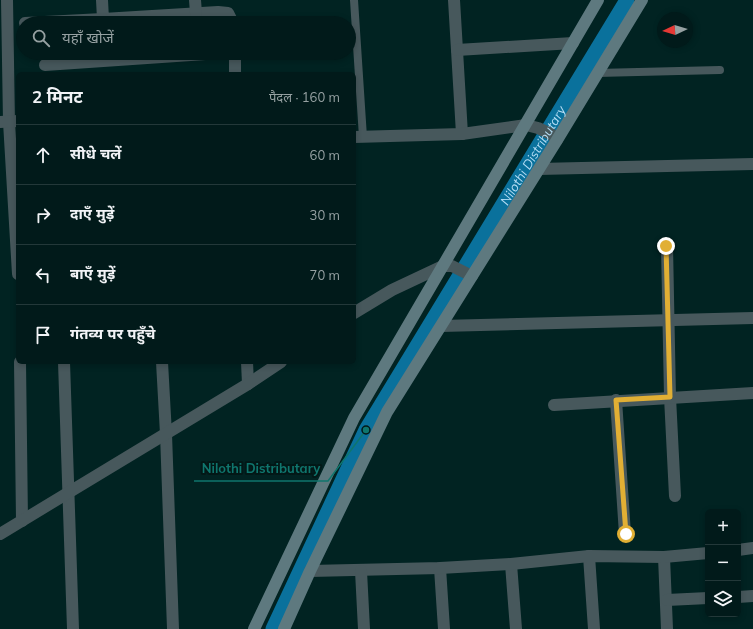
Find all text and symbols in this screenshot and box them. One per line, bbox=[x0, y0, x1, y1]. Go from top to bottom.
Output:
north arrow bbox=[657, 12, 693, 48]
search box bbox=[16, 16, 356, 60]
icon: search bbox=[30, 27, 52, 49]
text: यहाँ खोजें bbox=[62, 28, 114, 47]
text: 2 मिनट bbox=[32, 86, 83, 107]
text: पैदल · 160 m bbox=[269, 89, 340, 105]
water label: Nilothi Distributary bbox=[496, 102, 570, 208]
icon: ahead bbox=[32, 144, 54, 166]
text: सीधे चलें bbox=[70, 144, 121, 163]
text: 60 m bbox=[310, 147, 340, 163]
icon: right bbox=[32, 204, 54, 226]
text: दाएँ मुड़ें bbox=[70, 204, 114, 223]
text: 30 m bbox=[310, 207, 340, 223]
route end bbox=[657, 237, 675, 255]
icon: left bbox=[32, 264, 54, 286]
text: बाएँ मुड़ें bbox=[70, 264, 115, 283]
text: 70 m bbox=[310, 267, 340, 283]
icon: arrive bbox=[32, 324, 54, 346]
text: गंतव्य पर पहुँचे bbox=[70, 324, 155, 343]
callout: Nilothi Distributary bbox=[194, 456, 328, 481]
text: Nilothi Distributary bbox=[202, 460, 321, 477]
map controls bbox=[705, 509, 741, 617]
button: + bbox=[705, 509, 741, 545]
route start bbox=[617, 525, 635, 543]
button: − bbox=[705, 545, 741, 581]
button: layers bbox=[705, 581, 741, 617]

